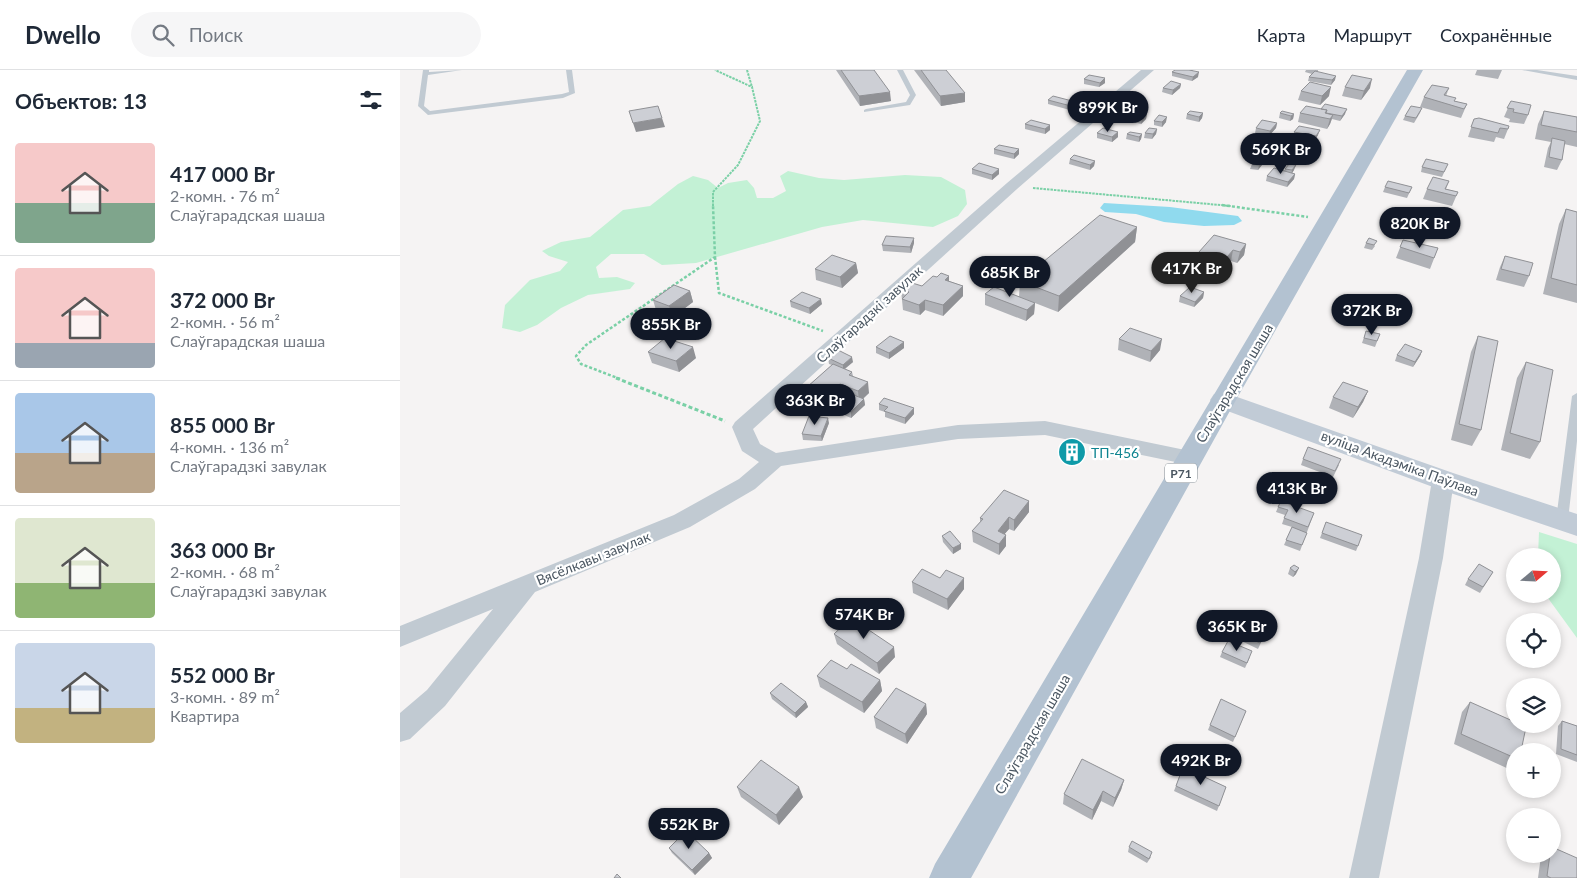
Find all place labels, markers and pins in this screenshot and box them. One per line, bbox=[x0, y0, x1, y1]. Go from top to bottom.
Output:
pin: 899K Br bbox=[1062, 90, 1154, 133]
pin: 569K Br bbox=[1235, 132, 1327, 175]
pin: 820K Br bbox=[1374, 206, 1466, 249]
pin: 417K Br bbox=[1146, 252, 1238, 294]
pin: 685K Br bbox=[964, 256, 1056, 298]
pin: 372K Br bbox=[1326, 294, 1418, 336]
pin: 855K Br bbox=[625, 308, 717, 350]
pin: 363K Br bbox=[769, 384, 861, 426]
building icon: ТП-456 bbox=[1057, 437, 1087, 467]
place label: ТП-456 bbox=[1091, 444, 1139, 461]
pin: 413K Br bbox=[1251, 472, 1343, 514]
pin: 574K Br bbox=[818, 598, 910, 640]
pin: 365K Br bbox=[1191, 610, 1283, 652]
pin: 492K Br bbox=[1155, 744, 1247, 786]
pin: 552K Br bbox=[643, 808, 735, 850]

